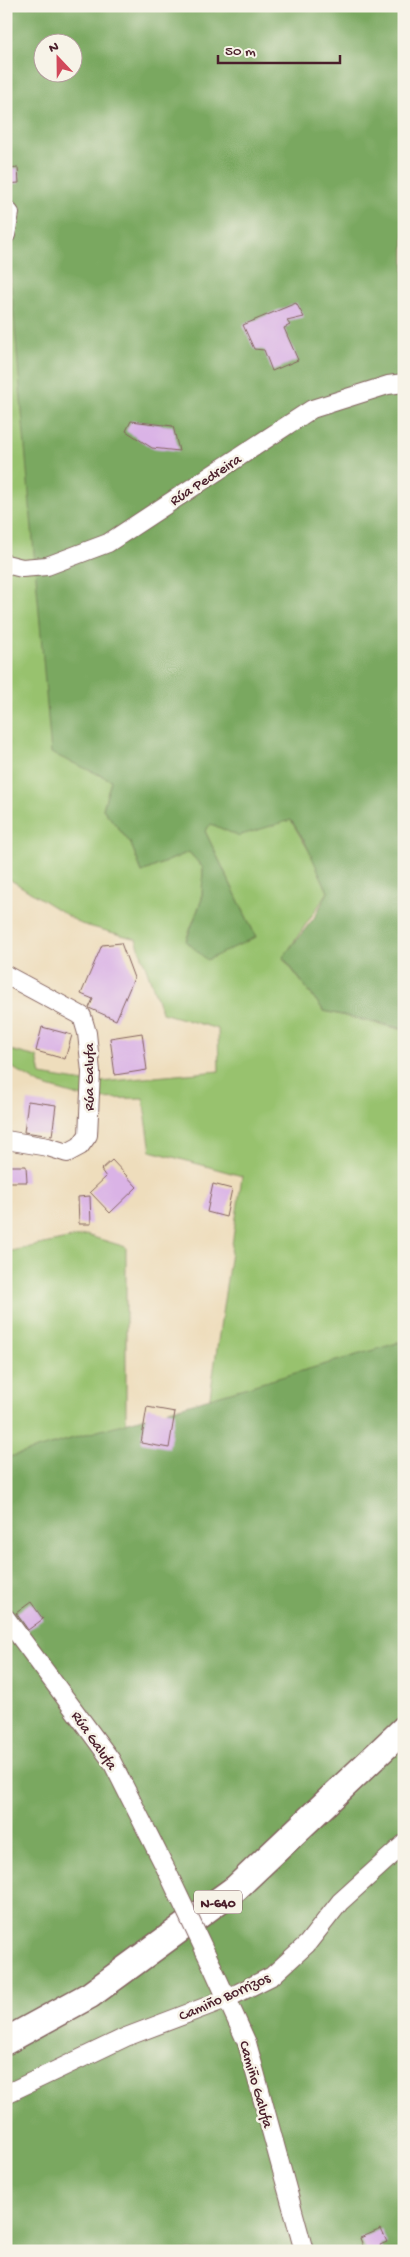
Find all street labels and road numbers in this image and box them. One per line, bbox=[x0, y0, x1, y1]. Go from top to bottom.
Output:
street label: Rúa Pedreira bbox=[167, 451, 246, 510]
street label: Rúa Galufa bbox=[81, 1042, 99, 1111]
street label: Rúa Galufa bbox=[67, 1708, 121, 1775]
road number: N-640 bbox=[194, 1890, 242, 1914]
street label: Camiño Borrizos bbox=[176, 1969, 274, 2026]
street label: Camiño Galufa bbox=[234, 2039, 276, 2131]

